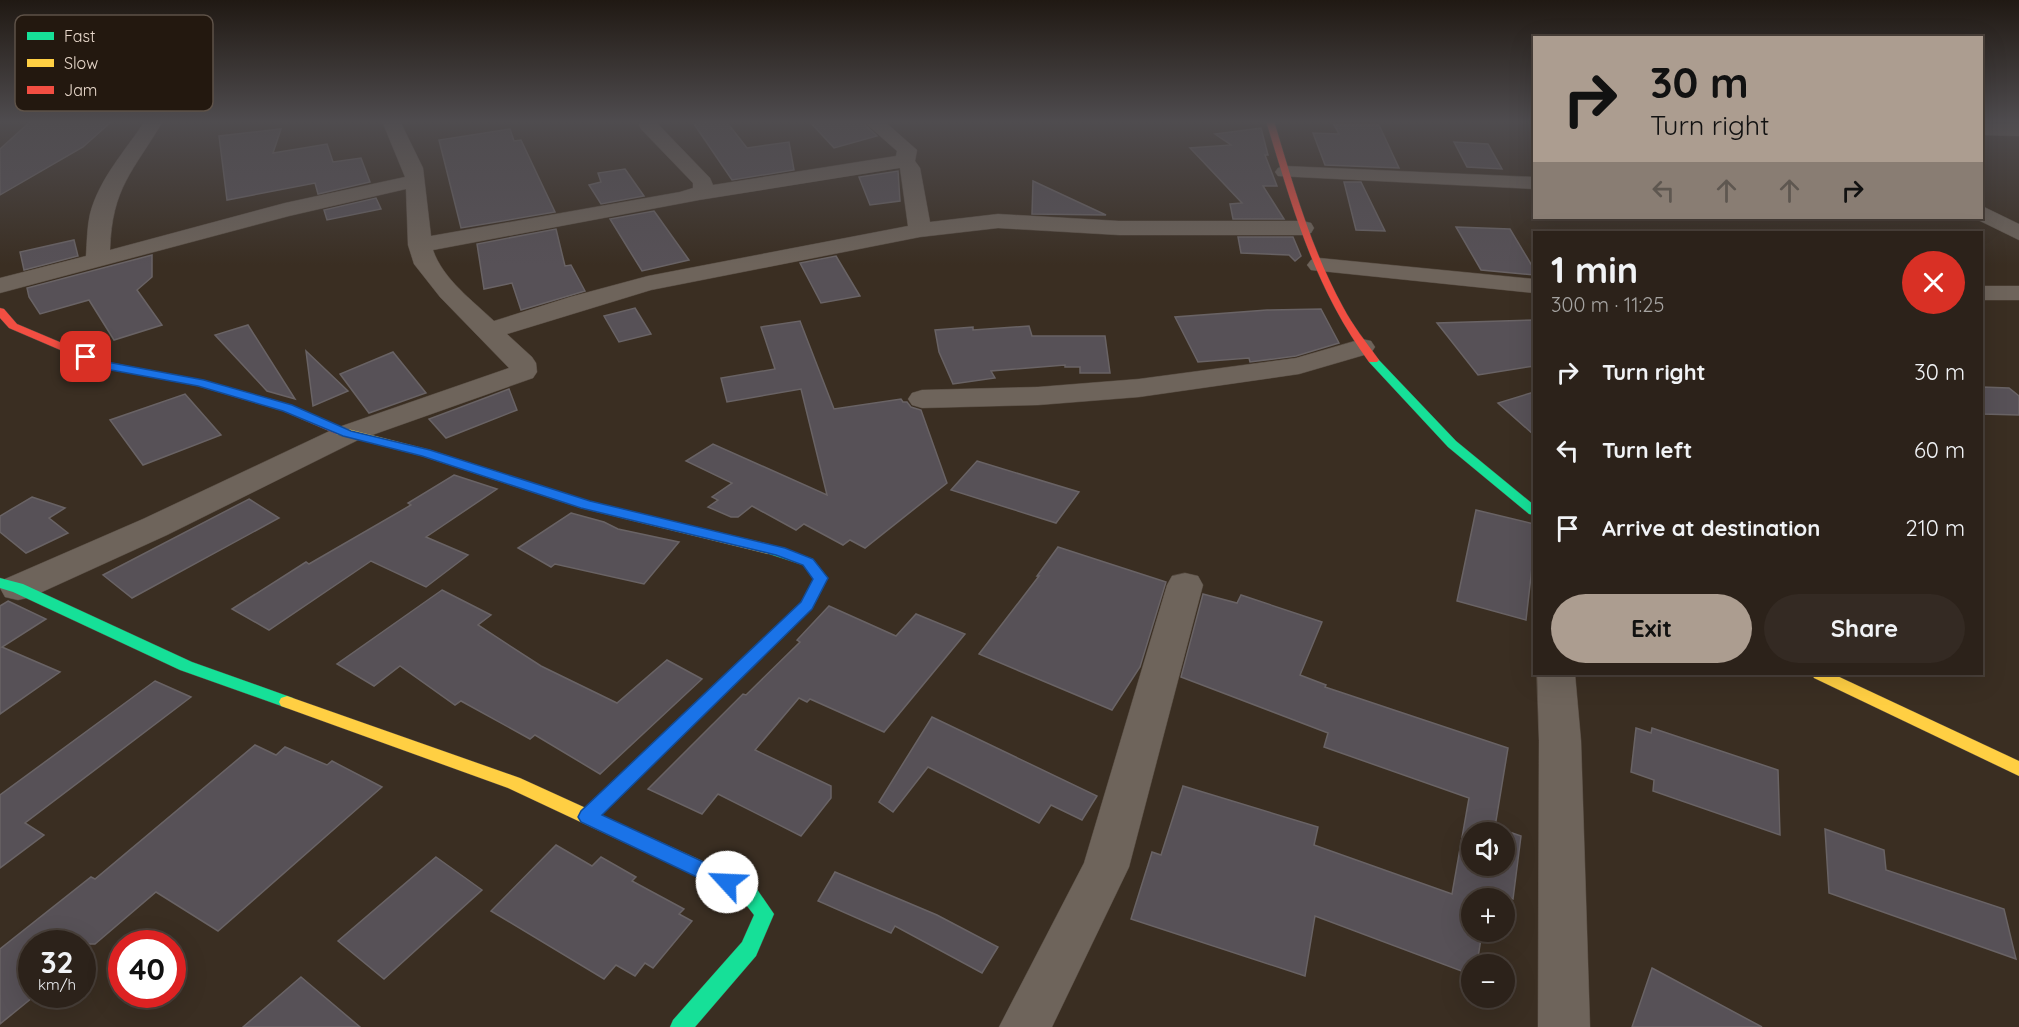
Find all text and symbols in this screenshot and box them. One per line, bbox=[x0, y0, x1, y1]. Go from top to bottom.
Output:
legend bbox=[15, 15, 213, 111]
text: Fast bbox=[64, 26, 95, 46]
text: Slow bbox=[64, 53, 98, 73]
text: 30 m bbox=[1650, 56, 1749, 109]
icon: right bbox=[1551, 60, 1629, 138]
text: Jam bbox=[64, 80, 97, 100]
text: Turn right bbox=[1650, 108, 1769, 142]
icon: left bbox=[1647, 174, 1680, 207]
icon: ahead bbox=[1710, 174, 1743, 207]
icon: ahead bbox=[1773, 174, 1806, 207]
icon: right bbox=[1836, 174, 1869, 207]
text: 1 min bbox=[1551, 247, 1638, 292]
button: close bbox=[1902, 251, 1965, 314]
text: 300 m · 11:25 bbox=[1551, 292, 1664, 317]
pin bbox=[60, 331, 111, 382]
icon: arrive bbox=[69, 340, 102, 373]
icon: right bbox=[1551, 356, 1584, 389]
text: Turn right bbox=[1602, 358, 1706, 386]
text: 30 m bbox=[1914, 358, 1965, 386]
icon: left bbox=[1551, 434, 1584, 467]
text: Turn left bbox=[1602, 436, 1692, 464]
text: 60 m bbox=[1914, 436, 1965, 464]
icon: arrive bbox=[1551, 512, 1584, 545]
text: Arrive at destination bbox=[1602, 514, 1820, 542]
text: 210 m bbox=[1906, 514, 1965, 542]
button: Exit bbox=[1551, 594, 1752, 663]
button: Share bbox=[1764, 594, 1965, 663]
map controls bbox=[1461, 822, 1515, 1008]
button: sound bbox=[1461, 822, 1515, 876]
position arrow bbox=[695, 850, 759, 914]
button: + bbox=[1461, 888, 1515, 942]
speed limit sign: 40 bbox=[108, 930, 186, 1008]
text: 32 bbox=[40, 943, 74, 981]
button: − bbox=[1461, 954, 1515, 1008]
text: km/h bbox=[38, 975, 76, 994]

